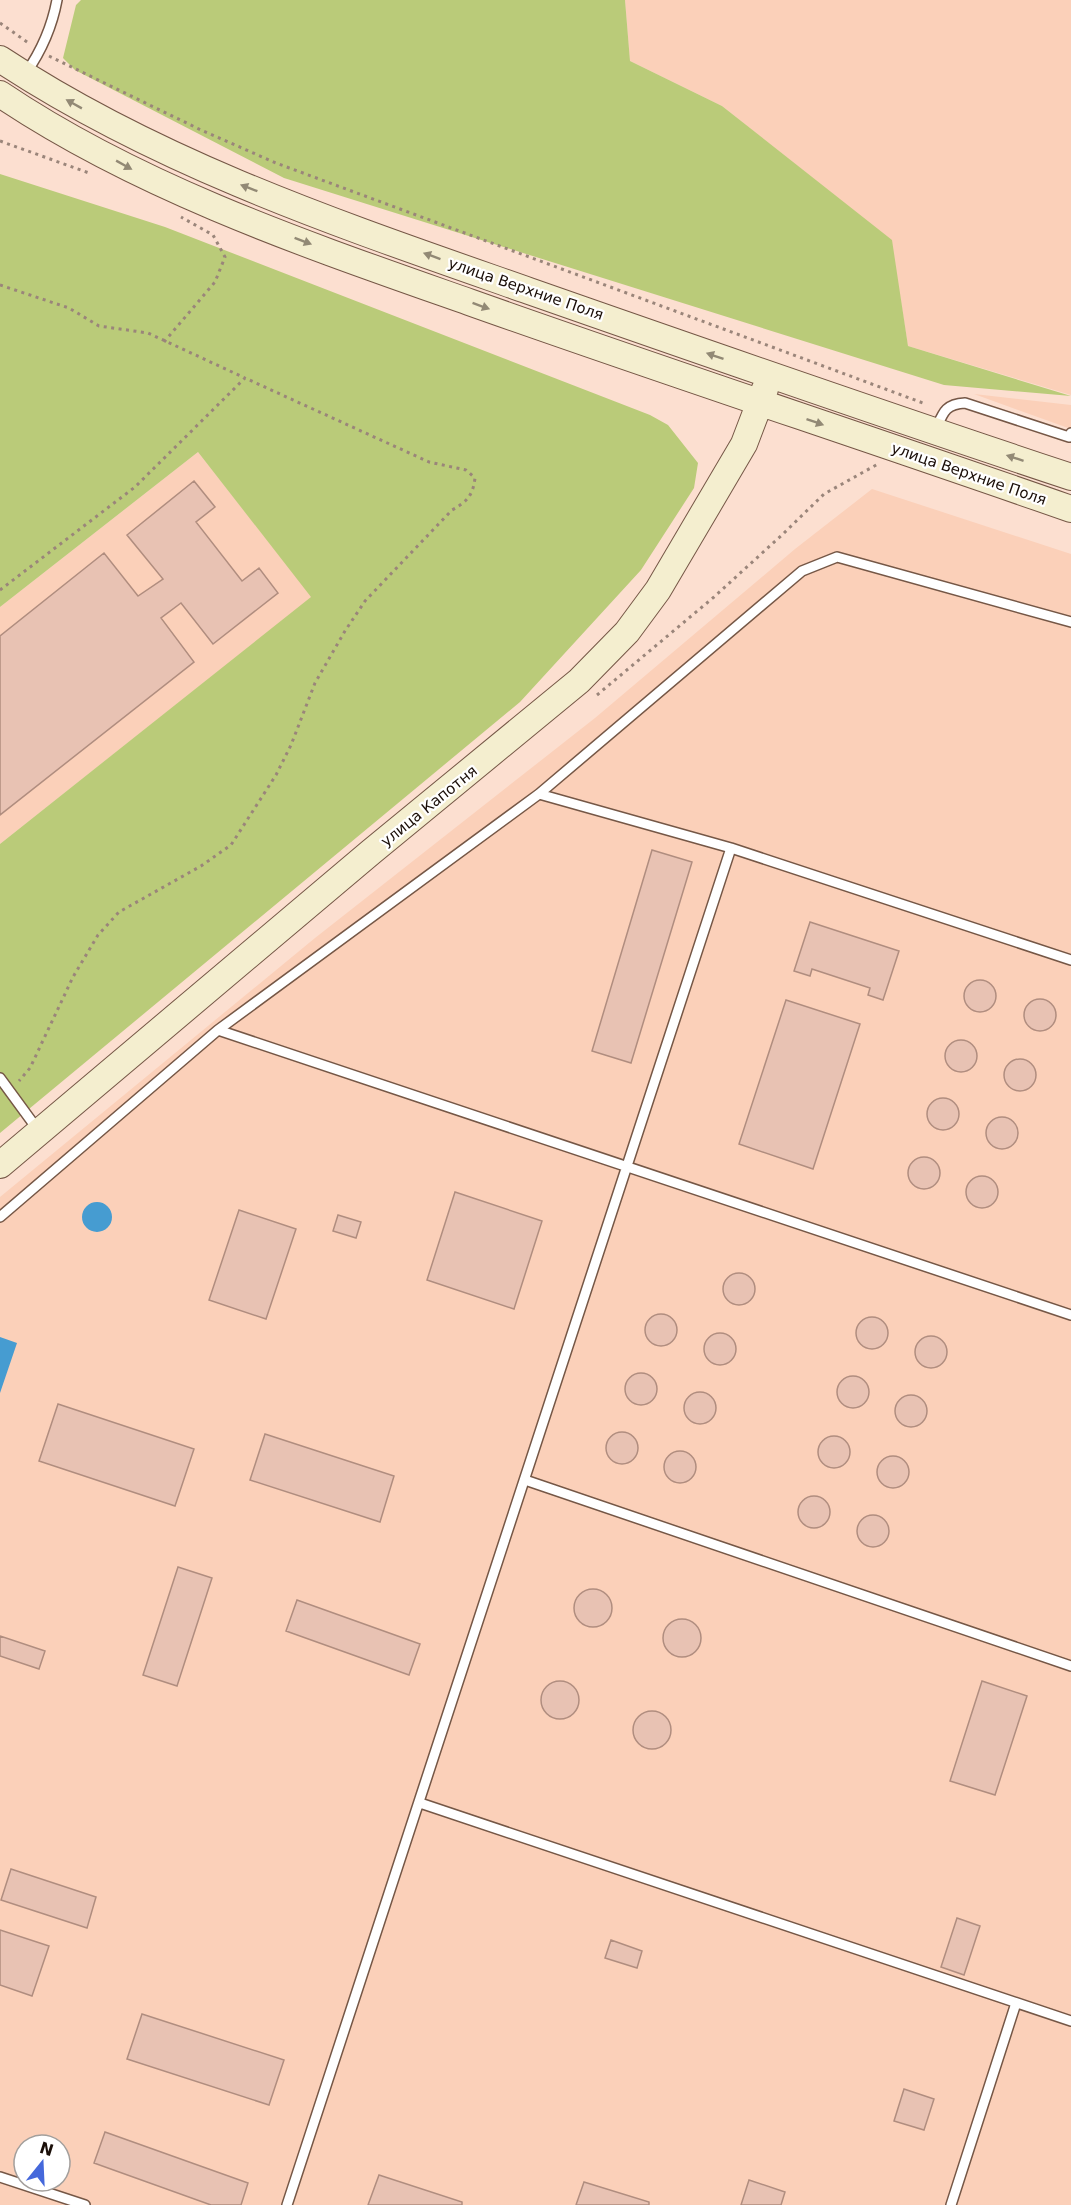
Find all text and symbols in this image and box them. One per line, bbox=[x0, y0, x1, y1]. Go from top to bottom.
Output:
one-way arrow bbox=[65, 99, 82, 109]
one-way arrow bbox=[115, 160, 132, 170]
one-way arrow bbox=[240, 183, 258, 193]
one-way arrow bbox=[294, 237, 312, 247]
one-way arrow bbox=[423, 251, 441, 261]
street label: улица Верхние Поля bbox=[446, 254, 606, 324]
one-way arrow bbox=[472, 302, 490, 312]
one-way arrow bbox=[706, 350, 724, 360]
one-way arrow bbox=[806, 417, 824, 427]
street label: улица Верхние Поля bbox=[889, 439, 1049, 509]
one-way arrow bbox=[1006, 453, 1024, 463]
street label: улица Капотня bbox=[377, 762, 481, 850]
north arrow bbox=[12, 2133, 72, 2193]
text: N bbox=[37, 2138, 56, 2160]

